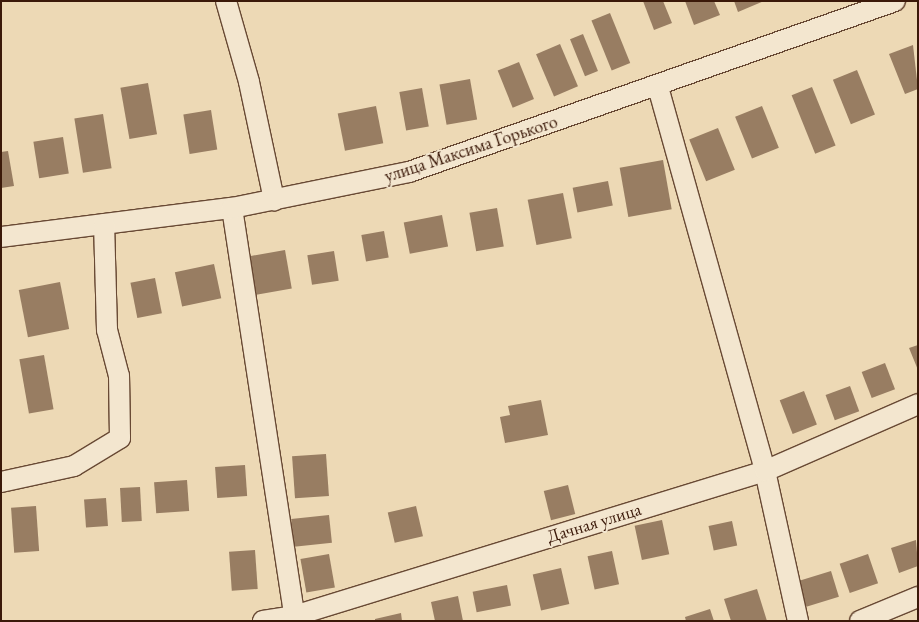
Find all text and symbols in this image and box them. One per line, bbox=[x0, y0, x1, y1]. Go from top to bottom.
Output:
street label: улица Максима Горького bbox=[382, 111, 560, 187]
street label: Дачная улица bbox=[544, 498, 644, 548]

